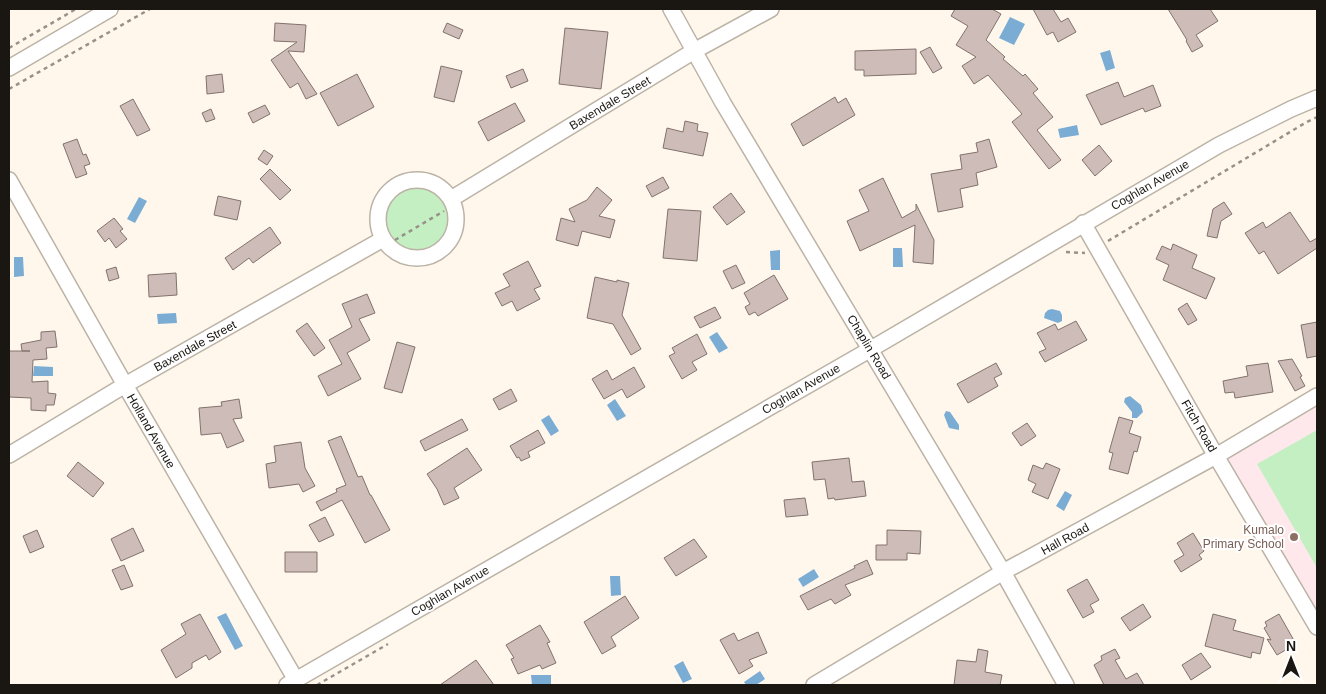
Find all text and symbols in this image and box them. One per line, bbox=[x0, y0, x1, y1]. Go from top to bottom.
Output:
street label: Baxendale Street bbox=[567, 73, 654, 133]
street label: Coghlan Avenue bbox=[1108, 157, 1192, 213]
street label: Chaplin Road bbox=[844, 312, 894, 382]
street label: Baxendale Street bbox=[151, 317, 239, 374]
street label: Coghlan Avenue bbox=[759, 361, 843, 417]
street label: Holland Avenue bbox=[124, 391, 178, 471]
street label: Fitch Road bbox=[1178, 397, 1220, 455]
street label: Hall Road bbox=[1039, 520, 1091, 558]
place label: Kumalo Primary School bbox=[1203, 523, 1284, 551]
marker: Kumalo Primary School bbox=[1288, 531, 1300, 543]
street label: Coghlan Avenue bbox=[408, 563, 492, 619]
north arrow bbox=[1266, 634, 1316, 684]
text: N bbox=[1286, 638, 1296, 654]

